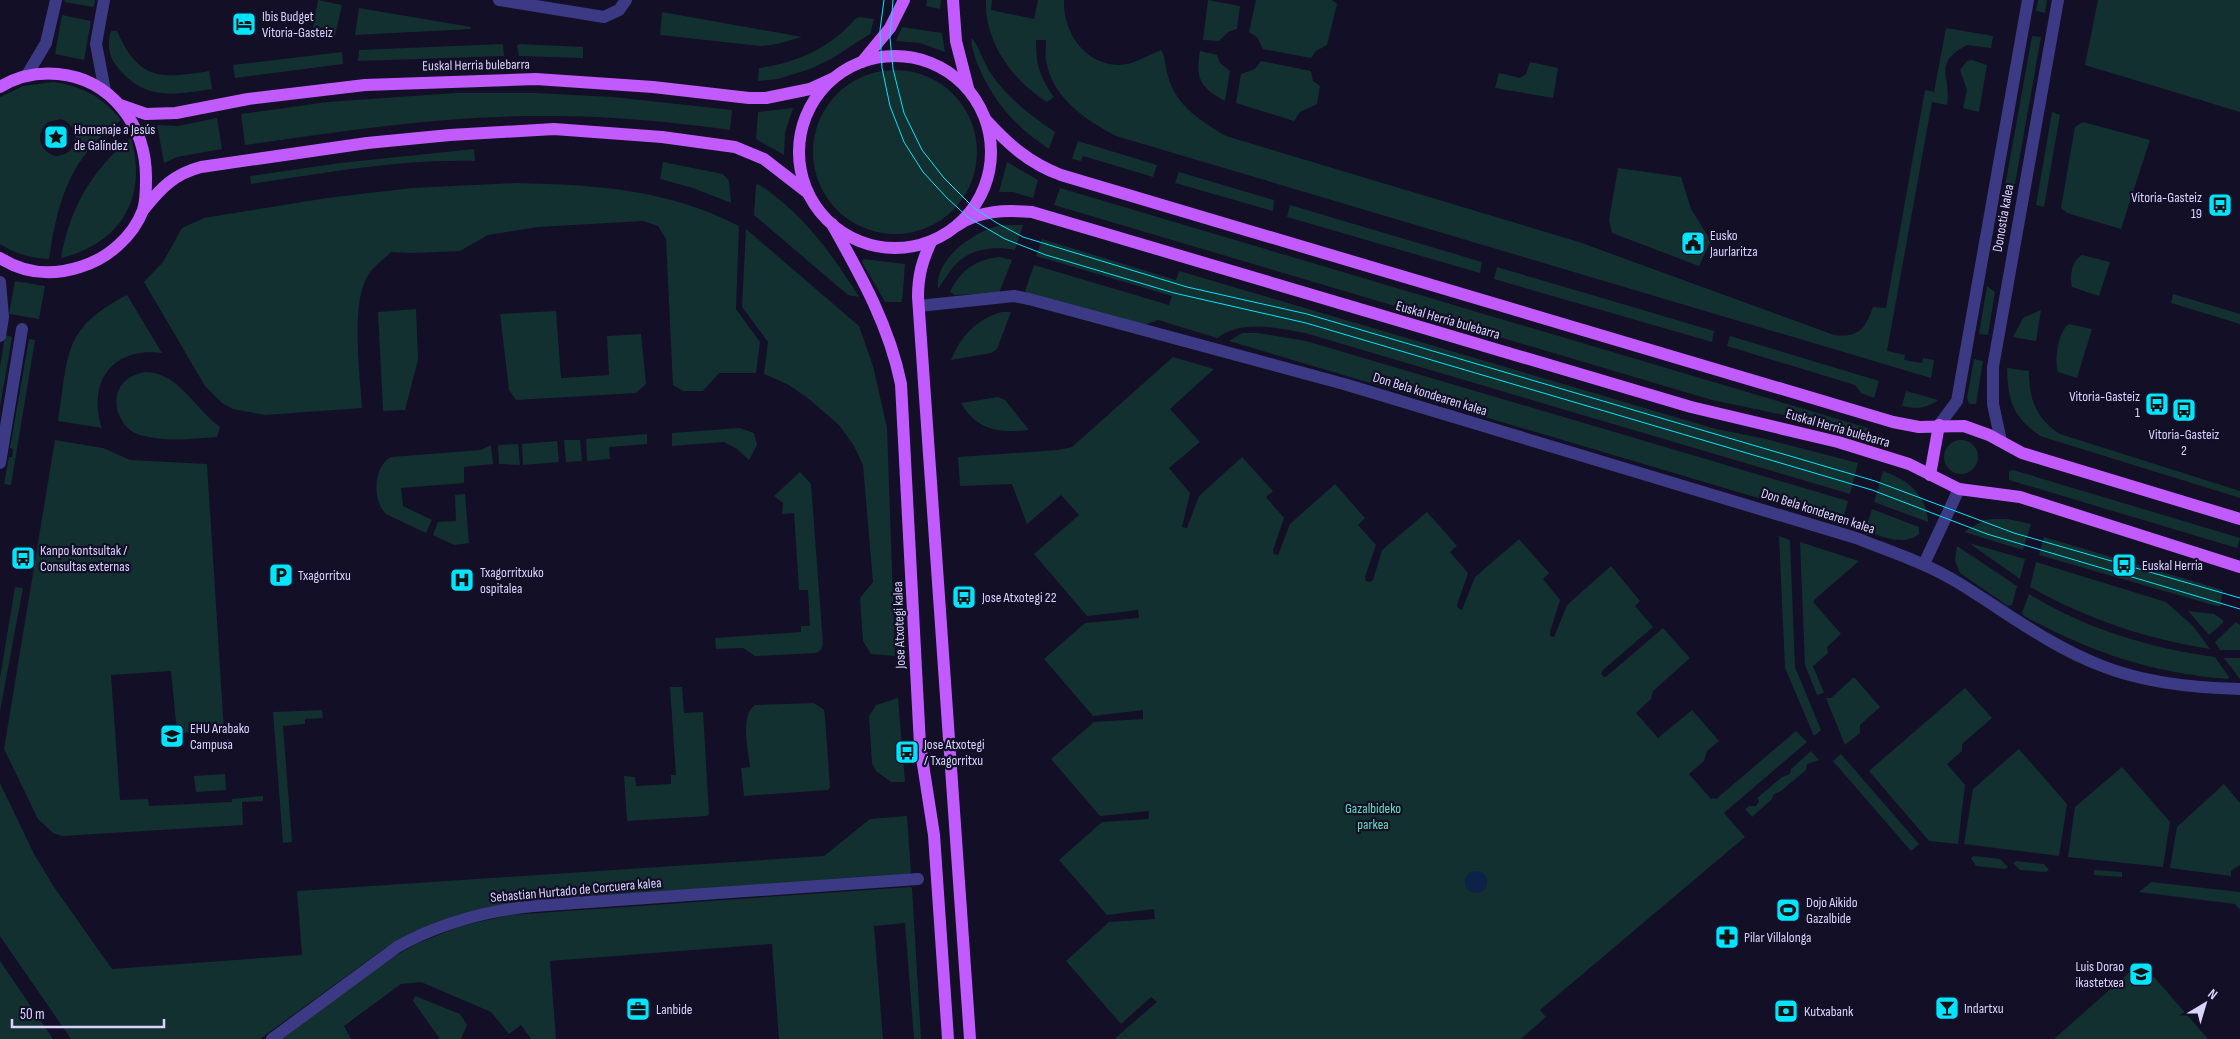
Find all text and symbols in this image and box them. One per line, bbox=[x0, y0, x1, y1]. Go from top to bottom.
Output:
place label: Ibis Budget Vitoria-Gasteiz bbox=[262, 8, 333, 41]
hotel icon: Ibis Budget Vitoria-Gasteiz bbox=[231, 11, 257, 37]
street label: Euskal Herria bulebarra bbox=[422, 56, 530, 74]
place label: Homenaje a Jesús de Galíndez bbox=[74, 121, 155, 154]
place icon: Homenaje a Jesús de Galíndez bbox=[43, 124, 69, 150]
street label: Donostia kalea bbox=[1989, 183, 2017, 253]
place label: Vitoria-Gasteiz 19 bbox=[2131, 189, 2202, 222]
bus stop icon: Vitoria-Gasteiz 19 bbox=[2207, 192, 2233, 218]
place label: Eusko Jaurlaritza bbox=[1709, 227, 1758, 260]
public building icon: Eusko Jaurlaritza bbox=[1680, 230, 1706, 256]
street label: Euskal Herria bulebarra bbox=[1394, 297, 1502, 343]
street label: Don Bela kondearen kalea bbox=[1371, 369, 1489, 419]
place label: Vitoria-Gasteiz 1 bbox=[2069, 388, 2140, 421]
bus stop icon: Vitoria-Gasteiz 1 bbox=[2144, 391, 2170, 417]
bus stop icon: Vitoria-Gasteiz 2 bbox=[2171, 397, 2197, 423]
street label: Euskal Herria bulebarra bbox=[1784, 405, 1892, 451]
place label: Vitoria-Gasteiz 2 bbox=[2149, 426, 2219, 459]
street label: Don Bela kondearen kalea bbox=[1759, 485, 1877, 537]
place label: Kanpo kontsultak / Consultas externas bbox=[40, 542, 130, 575]
bus stop icon: Kanpo kontsultak / Consultas externas bbox=[10, 545, 36, 571]
bus stop icon: Euskal Herria bbox=[2111, 552, 2137, 578]
place label: Euskal Herria bbox=[2142, 557, 2203, 574]
parking icon: Txagorritxu bbox=[268, 562, 294, 588]
place label: Txagorritxuko ospitalea bbox=[480, 564, 544, 597]
place label: Txagorritxu bbox=[298, 567, 351, 584]
hospital icon: Txagorritxuko ospitalea bbox=[449, 567, 475, 593]
street label: Jose Atxotegi kalea bbox=[889, 581, 909, 670]
bus stop icon: Jose Atxotegi 22 bbox=[951, 584, 977, 610]
place label: Jose Atxotegi 22 bbox=[981, 589, 1057, 606]
place label: EHU Arabako Campusa bbox=[190, 720, 250, 753]
school or university icon: EHU Arabako Campusa bbox=[159, 723, 185, 749]
place label: Jose Atxotegi / Txagorritxu bbox=[923, 736, 985, 769]
bus stop icon: Jose Atxotegi / Txagorritxu bbox=[894, 739, 920, 765]
park label: Gazalbideko parkea bbox=[1345, 800, 1401, 833]
street label: Sebastian Hurtado de Corcuera kalea bbox=[490, 874, 662, 906]
place label: Dojo Aikido Gazalbide bbox=[1806, 894, 1858, 927]
sports icon: Dojo Aikido Gazalbide bbox=[1775, 897, 1801, 923]
pharmacy icon: Pilar Villalonga bbox=[1714, 924, 1740, 950]
place label: Pilar Villalonga bbox=[1744, 929, 1811, 946]
place label: Luis Dorao ikastetxea bbox=[2075, 958, 2124, 991]
school or university icon: Luis Dorao ikastetxea bbox=[2128, 961, 2154, 987]
north arrow bbox=[2180, 979, 2230, 1029]
text: N bbox=[2205, 985, 2221, 1003]
bar icon: Indartxu bbox=[1934, 995, 1960, 1021]
scale bar bbox=[12, 996, 165, 1028]
office icon: Lanbide bbox=[625, 996, 651, 1022]
bank icon: Kutxabank bbox=[1773, 998, 1799, 1024]
place label: Indartxu bbox=[1964, 1000, 2004, 1017]
place label: Lanbide bbox=[656, 1001, 692, 1018]
place label: Kutxabank bbox=[1804, 1003, 1854, 1020]
text: 50 m bbox=[20, 1005, 45, 1024]

